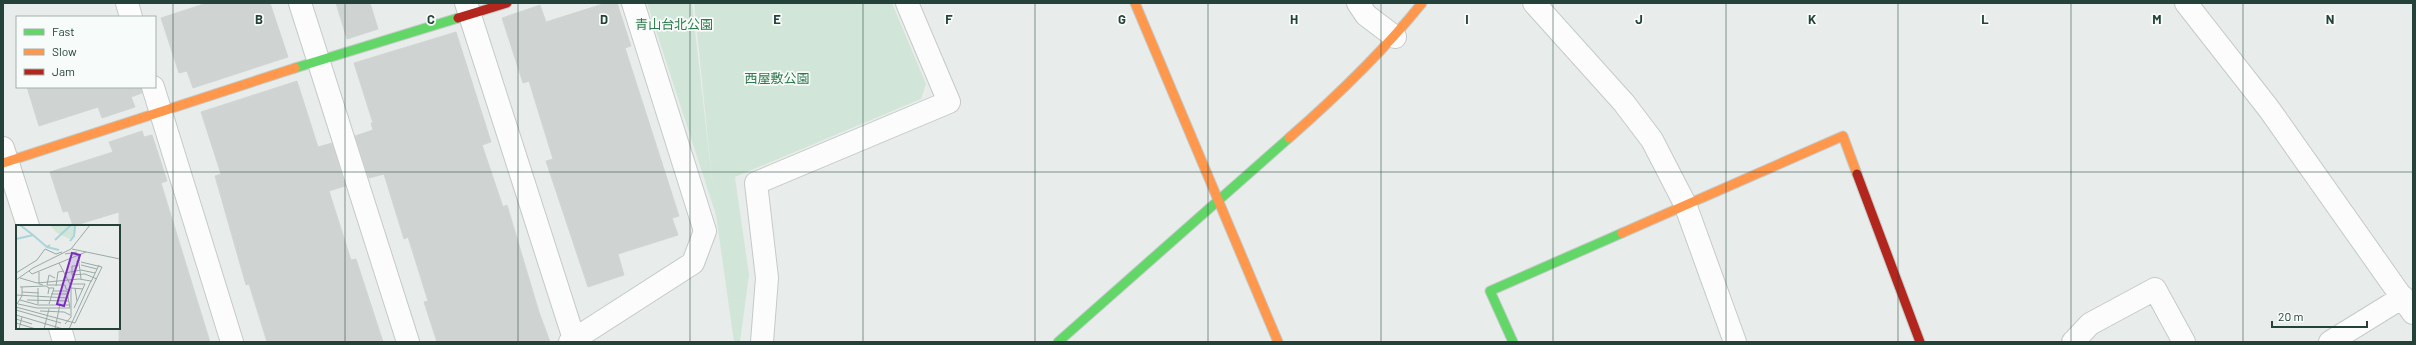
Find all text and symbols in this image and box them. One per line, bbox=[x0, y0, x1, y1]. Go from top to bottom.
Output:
text: B bbox=[255, 11, 263, 27]
text: C bbox=[427, 11, 435, 27]
text: D bbox=[600, 11, 608, 27]
text: E bbox=[773, 11, 781, 27]
text: F bbox=[945, 11, 953, 27]
text: G bbox=[1118, 11, 1126, 27]
text: H bbox=[1290, 11, 1298, 27]
text: I bbox=[1465, 11, 1469, 27]
text: J bbox=[1635, 11, 1643, 27]
text: K bbox=[1808, 11, 1816, 27]
text: L bbox=[1981, 11, 1989, 27]
text: M bbox=[2152, 11, 2162, 27]
text: N bbox=[2326, 11, 2334, 27]
legend bbox=[16, 16, 156, 88]
park label: 青山台北公園 bbox=[635, 16, 713, 32]
text: Fast bbox=[52, 24, 75, 38]
text: Slow bbox=[52, 44, 77, 58]
text: Jam bbox=[52, 64, 75, 78]
park label: 西屋敷公園 bbox=[744, 70, 810, 86]
inset map bbox=[16, 225, 120, 329]
scale bar bbox=[2272, 303, 2367, 329]
text: 20 m bbox=[2278, 309, 2304, 323]

